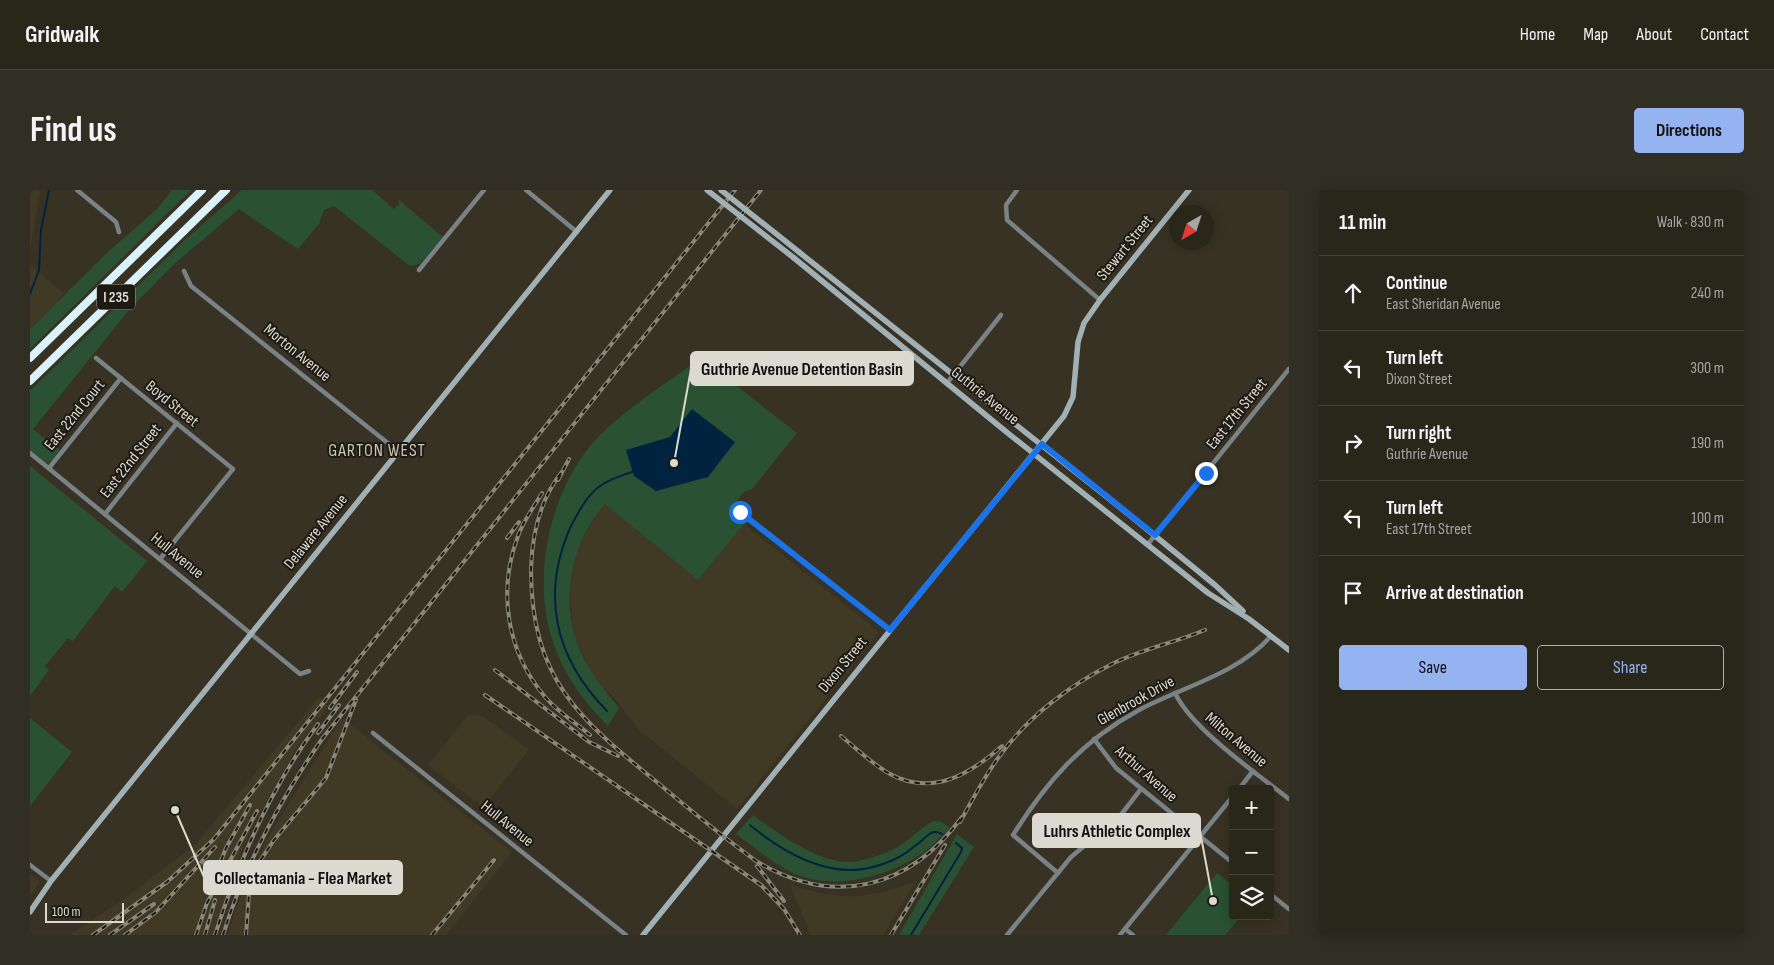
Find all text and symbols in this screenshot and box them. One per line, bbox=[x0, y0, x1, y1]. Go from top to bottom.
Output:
text: Gridwalk bbox=[25, 20, 99, 49]
text: Home bbox=[1520, 24, 1555, 45]
text: Map bbox=[1583, 24, 1608, 45]
text: About bbox=[1636, 24, 1672, 45]
text: Contact bbox=[1700, 24, 1749, 45]
button: Directions bbox=[1634, 108, 1744, 153]
text: Find us bbox=[30, 109, 117, 152]
north arrow bbox=[1169, 205, 1214, 250]
text: 11 min bbox=[1339, 210, 1386, 235]
street label: Stewart Street bbox=[1093, 211, 1157, 285]
text: Walk · 830 m bbox=[1657, 213, 1724, 232]
text: Continue bbox=[1386, 272, 1447, 295]
icon: ahead bbox=[1339, 279, 1367, 307]
road number: I 235 bbox=[97, 284, 135, 310]
text: 240 m bbox=[1691, 284, 1724, 303]
text: East Sheridan Avenue bbox=[1386, 295, 1501, 314]
street label: Morton Avenue bbox=[260, 320, 334, 386]
text: Turn left bbox=[1386, 347, 1443, 370]
callout: Guthrie Avenue Detention Basin bbox=[691, 352, 913, 385]
icon: left bbox=[1339, 354, 1367, 382]
text: Guthrie Avenue Detention Basin bbox=[701, 359, 903, 380]
text: 300 m bbox=[1690, 359, 1724, 378]
street label: Guthrie Avenue bbox=[947, 363, 1023, 429]
text: Dixon Street bbox=[1386, 370, 1452, 389]
street label: East 17th Street bbox=[1203, 375, 1271, 453]
street label: East 22nd Court bbox=[41, 376, 109, 454]
street label: Boyd Street bbox=[142, 377, 202, 431]
street label: East 22nd Street bbox=[96, 420, 166, 502]
text: Turn right bbox=[1386, 422, 1451, 445]
icon: right bbox=[1339, 429, 1367, 457]
text: 190 m bbox=[1691, 434, 1724, 453]
district label: GARTON WEST bbox=[328, 440, 426, 461]
text: Guthrie Avenue bbox=[1386, 445, 1468, 464]
route end bbox=[1195, 462, 1218, 485]
street label: Delaware Avenue bbox=[280, 491, 352, 573]
text: Turn left bbox=[1386, 497, 1443, 520]
route start bbox=[729, 501, 752, 524]
icon: left bbox=[1339, 504, 1367, 532]
text: 100 m bbox=[1691, 509, 1724, 528]
text: East 17th Street bbox=[1386, 520, 1472, 539]
street label: Hull Avenue bbox=[147, 529, 207, 583]
icon: arrive bbox=[1339, 579, 1367, 607]
text: Arrive at destination bbox=[1386, 582, 1524, 605]
street label: Dixon Street bbox=[815, 633, 871, 697]
button: Save bbox=[1339, 645, 1527, 690]
button: Share bbox=[1537, 645, 1724, 690]
street label: Glenbrook Drive bbox=[1094, 672, 1178, 730]
street label: Milton Avenue bbox=[1201, 708, 1271, 772]
street label: Arthur Avenue bbox=[1110, 741, 1181, 806]
map controls bbox=[1229, 785, 1274, 920]
button: + bbox=[1229, 785, 1274, 830]
street label: Hull Avenue bbox=[477, 797, 537, 851]
callout: Luhrs Athletic Complex bbox=[1033, 814, 1200, 847]
text: Luhrs Athletic Complex bbox=[1043, 821, 1191, 842]
button: − bbox=[1229, 830, 1274, 875]
callout: Collectamania - Flea Market bbox=[204, 861, 402, 894]
text: Collectamania - Flea Market bbox=[214, 868, 392, 889]
button: layers bbox=[1229, 875, 1274, 920]
scale bar bbox=[45, 900, 124, 923]
text: 100 m bbox=[52, 903, 81, 920]

